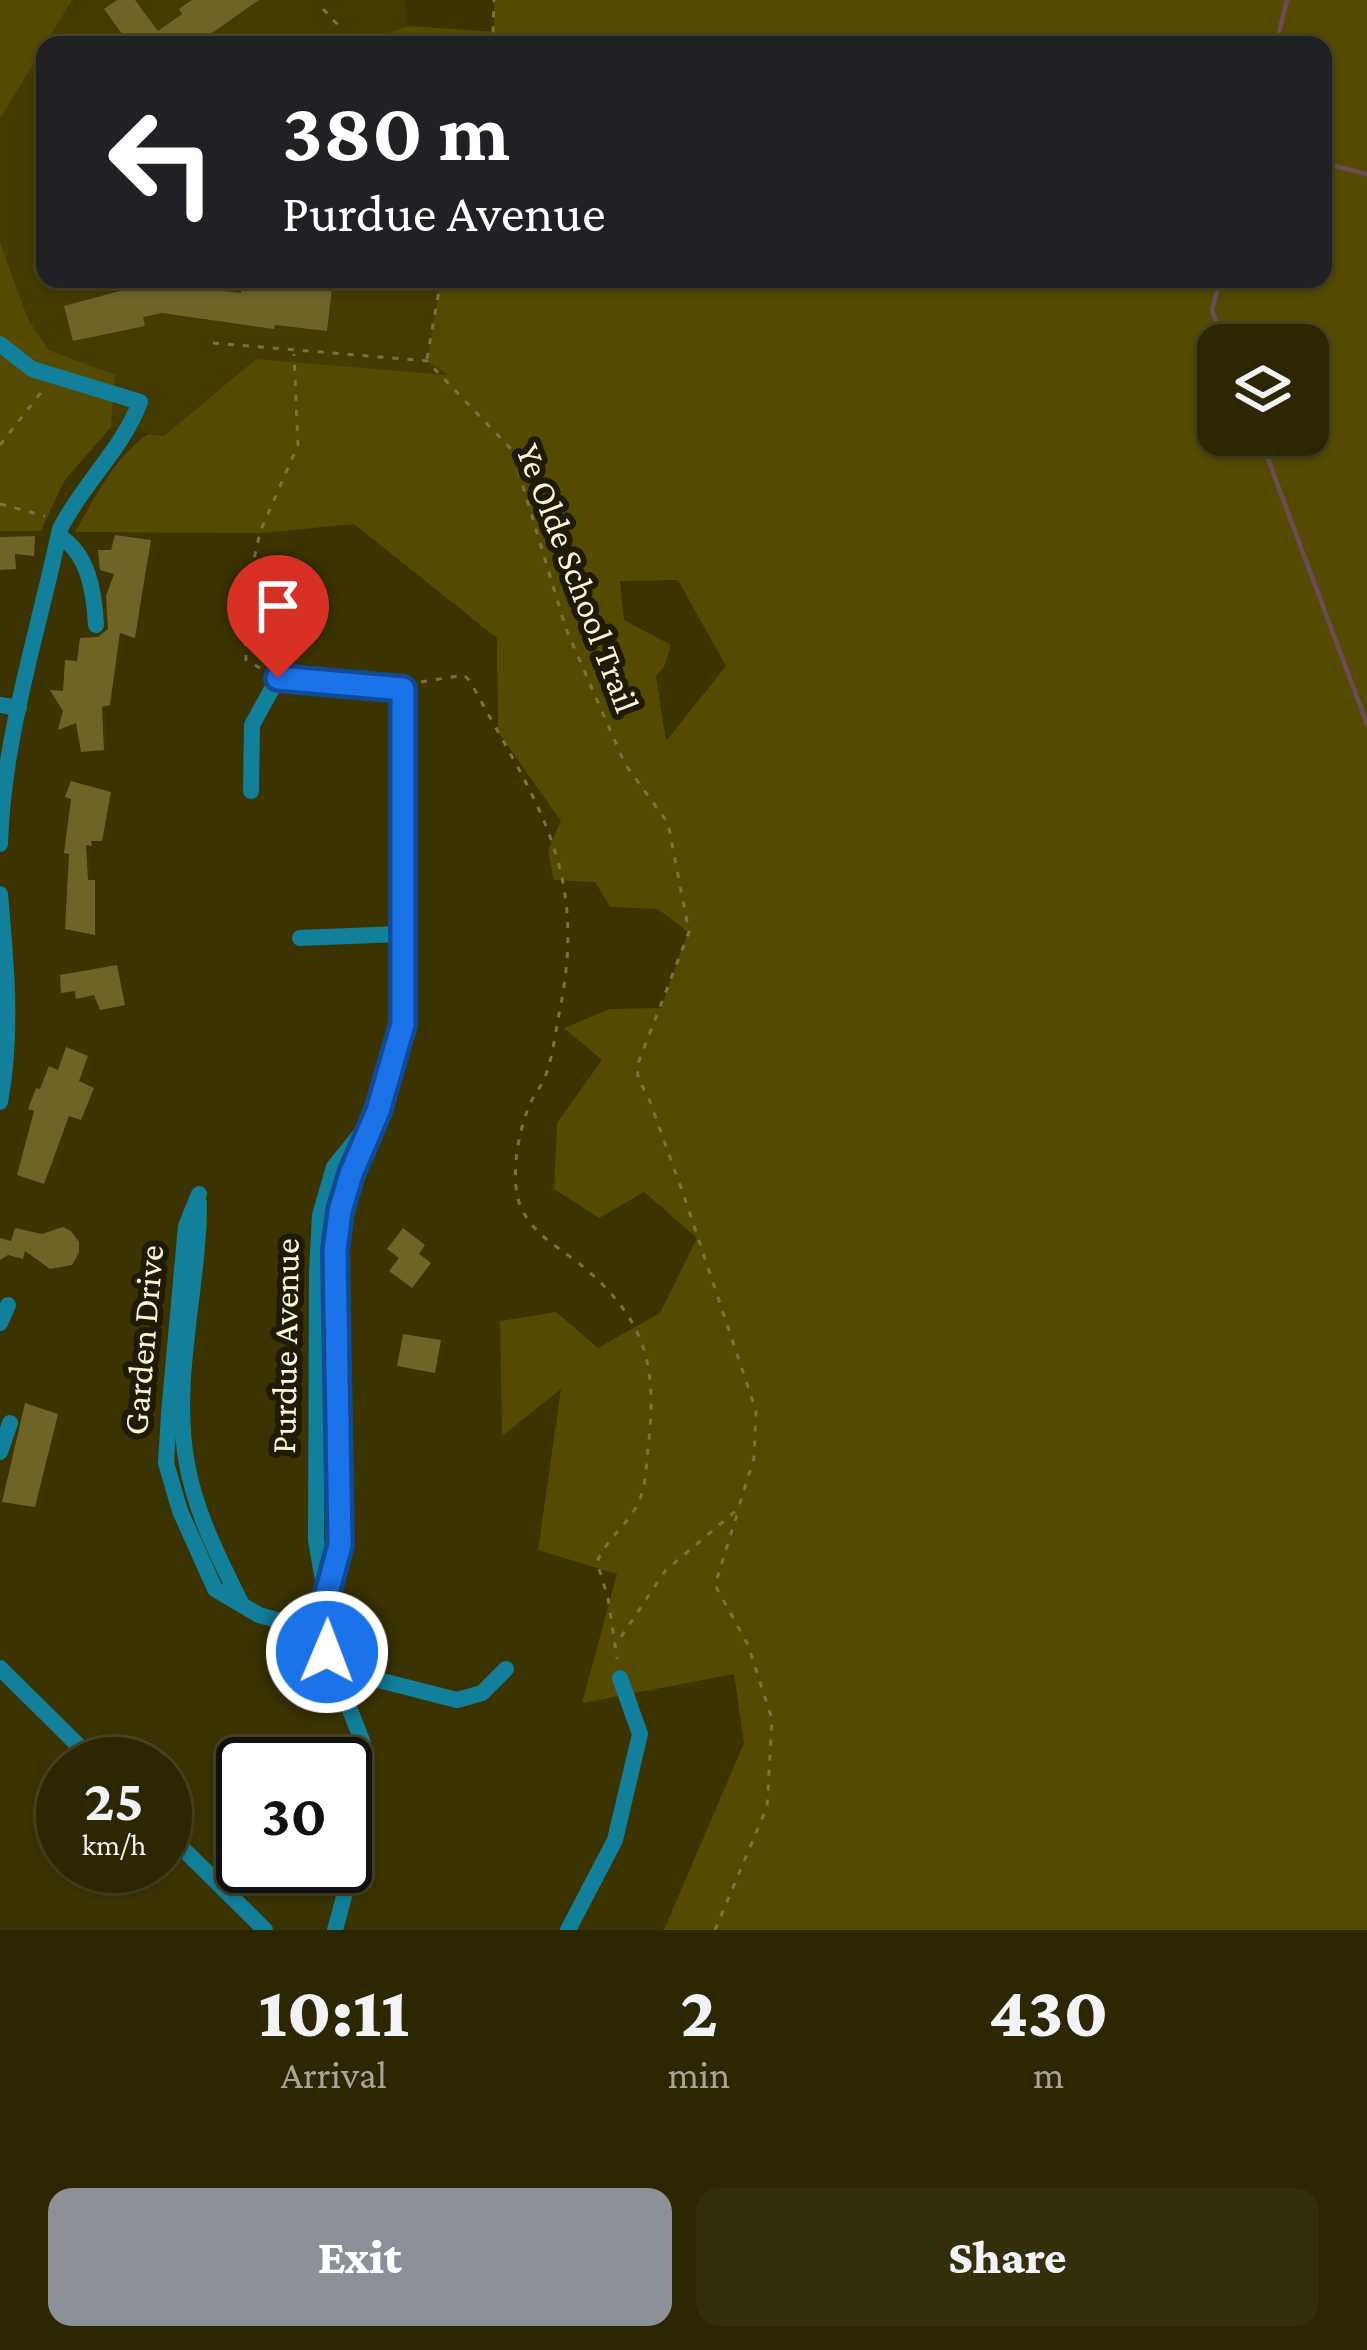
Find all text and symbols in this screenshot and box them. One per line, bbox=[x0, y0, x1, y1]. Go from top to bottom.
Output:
icon: left bbox=[84, 84, 240, 240]
text: 380 m bbox=[282, 85, 510, 178]
text: Purdue Avenue bbox=[282, 183, 606, 243]
map controls bbox=[1197, 324, 1329, 456]
button: layers bbox=[1197, 324, 1329, 456]
street label: Ye Olde School Trail bbox=[508, 438, 648, 718]
pin bbox=[227, 555, 329, 678]
icon: arrive bbox=[245, 573, 311, 639]
street label: Purdue Avenue bbox=[263, 1238, 307, 1454]
street label: Garden Drive bbox=[115, 1243, 171, 1437]
position arrow bbox=[264, 1589, 390, 1715]
speed limit sign: 30 bbox=[216, 1737, 372, 1893]
text: 25 bbox=[84, 1766, 144, 1833]
text: km/h bbox=[82, 1828, 146, 1861]
text: 10:11 bbox=[259, 1971, 409, 2051]
text: 2 bbox=[680, 1971, 718, 2051]
text: 430 bbox=[989, 1971, 1108, 2051]
text: Arrival bbox=[281, 2053, 387, 2096]
text: min bbox=[668, 2053, 730, 2096]
text: m bbox=[1033, 2053, 1064, 2096]
button: Exit bbox=[48, 2188, 672, 2326]
button: Share bbox=[696, 2188, 1319, 2326]

